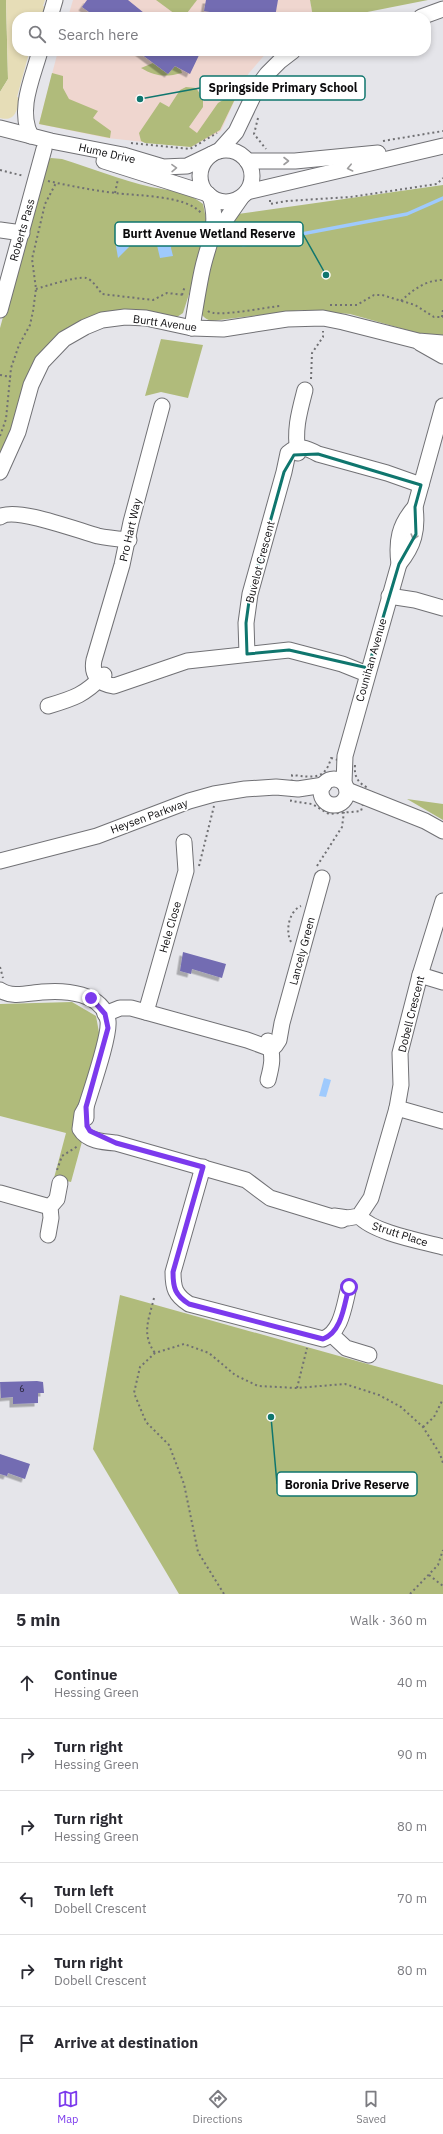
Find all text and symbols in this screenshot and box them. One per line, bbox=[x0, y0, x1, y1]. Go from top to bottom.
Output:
search box bbox=[12, 12, 431, 56]
icon: search bbox=[26, 23, 48, 45]
text: Search here bbox=[58, 25, 138, 44]
callout: Springside Primary School bbox=[200, 76, 365, 100]
text: Springside Primary School bbox=[209, 80, 358, 95]
street label: Hume Drive bbox=[77, 140, 137, 166]
one-way arrow bbox=[283, 157, 289, 165]
one-way arrow bbox=[347, 163, 354, 171]
one-way arrow bbox=[171, 164, 177, 172]
street label: Roberts Pass bbox=[6, 197, 38, 263]
callout: Burtt Avenue Wetland Reserve bbox=[115, 222, 303, 246]
text: Burtt Avenue Wetland Reserve bbox=[123, 226, 296, 241]
street label: Burtt Avenue bbox=[132, 312, 198, 334]
street label: Pro Hart Way bbox=[116, 497, 144, 563]
street label: Buvelot Crescent bbox=[242, 519, 278, 604]
one-way arrow bbox=[410, 534, 419, 541]
street label: Counihan Avenue bbox=[352, 617, 390, 703]
street label: Heysen Parkway bbox=[108, 795, 190, 836]
street label: Hele Close bbox=[156, 900, 184, 954]
street label: Lancely Green bbox=[286, 915, 318, 987]
street label: Dobell Crescent bbox=[395, 974, 427, 1054]
route end bbox=[82, 989, 100, 1007]
street label: Strutt Place bbox=[370, 1218, 430, 1250]
route start bbox=[340, 1278, 358, 1296]
house number: 6 bbox=[19, 1383, 25, 1394]
callout: Boronia Drive Reserve bbox=[277, 1472, 417, 1496]
text: Boronia Drive Reserve bbox=[285, 1477, 410, 1492]
text: 5 min bbox=[16, 1609, 60, 1631]
text: Walk · 360 m bbox=[350, 1612, 427, 1629]
text: Continue bbox=[54, 1665, 118, 1684]
icon: ahead bbox=[16, 1672, 38, 1694]
text: 40 m bbox=[397, 1674, 427, 1691]
text: Hessing Green bbox=[54, 1684, 139, 1701]
text: Turn right bbox=[54, 1737, 123, 1756]
icon: right bbox=[16, 1744, 38, 1766]
text: 90 m bbox=[397, 1746, 427, 1763]
text: Hessing Green bbox=[54, 1756, 139, 1773]
text: Turn right bbox=[54, 1809, 123, 1828]
icon: right bbox=[16, 1816, 38, 1838]
text: 80 m bbox=[397, 1818, 427, 1835]
text: Hessing Green bbox=[54, 1828, 139, 1845]
text: Turn left bbox=[54, 1881, 114, 1900]
icon: left bbox=[16, 1888, 38, 1910]
text: 70 m bbox=[397, 1890, 427, 1907]
text: Dobell Crescent bbox=[54, 1900, 147, 1917]
text: Turn right bbox=[54, 1953, 123, 1972]
icon: right bbox=[16, 1960, 38, 1982]
text: 80 m bbox=[397, 1962, 427, 1979]
text: Dobell Crescent bbox=[54, 1972, 147, 1989]
icon: arrive bbox=[16, 2032, 38, 2054]
text: Arrive at destination bbox=[54, 2033, 198, 2052]
tab: Map bbox=[57, 2088, 79, 2126]
tab: Directions bbox=[193, 2088, 243, 2126]
tab: Saved bbox=[356, 2088, 386, 2126]

